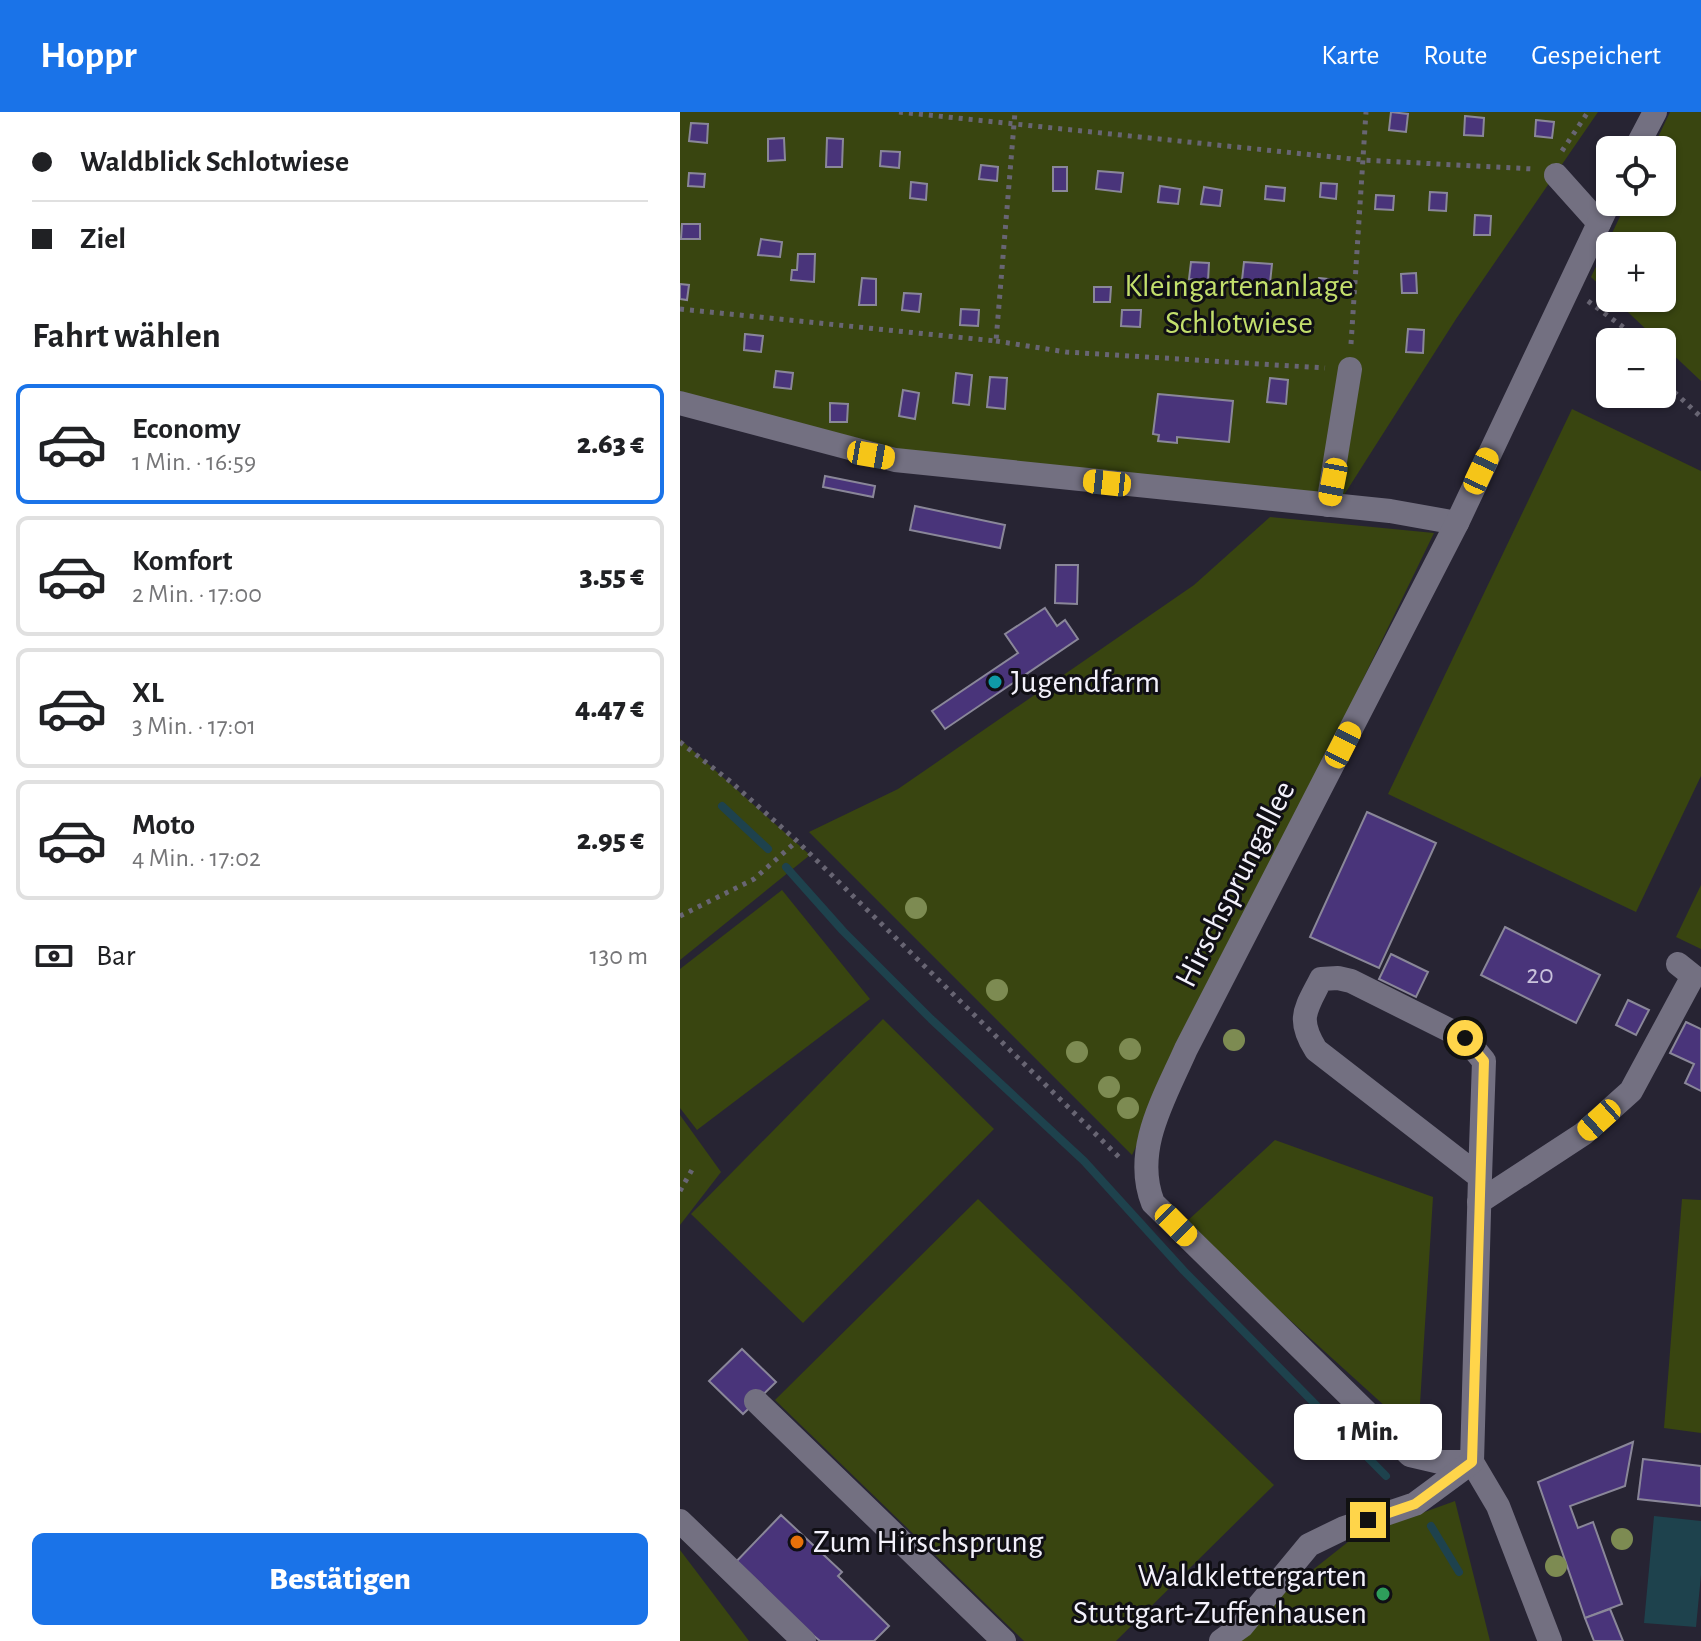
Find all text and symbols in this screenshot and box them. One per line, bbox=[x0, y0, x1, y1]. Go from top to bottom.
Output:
text: Hoppr bbox=[40, 37, 137, 75]
text: Karte bbox=[1321, 42, 1379, 70]
text: Route bbox=[1423, 42, 1487, 70]
text: Gespeichert bbox=[1531, 42, 1661, 70]
map controls bbox=[1596, 136, 1676, 408]
button: locate bbox=[1596, 136, 1676, 216]
text: Waldblick Schlotwiese bbox=[80, 147, 349, 177]
text: Ziel bbox=[80, 224, 126, 254]
button: + bbox=[1596, 232, 1676, 312]
park label: Kleingartenanlage Schlotwiese bbox=[1124, 270, 1354, 339]
text: Fahrt wählen bbox=[32, 318, 221, 354]
button: − bbox=[1596, 328, 1676, 408]
icon: car bbox=[36, 408, 108, 480]
text: Economy bbox=[132, 414, 241, 444]
text: 2.63 € bbox=[577, 429, 644, 459]
car bbox=[845, 439, 897, 471]
car bbox=[1460, 444, 1502, 498]
text: 1 Min. · 16:59 bbox=[132, 449, 256, 475]
car bbox=[1317, 456, 1349, 508]
car bbox=[1082, 469, 1132, 497]
icon: car bbox=[36, 540, 108, 612]
text: Komfort bbox=[132, 546, 232, 576]
text: 3.55 € bbox=[580, 561, 644, 591]
text: 2 Min. · 17:00 bbox=[132, 581, 262, 607]
place label: Jugendfarm bbox=[1011, 666, 1160, 698]
icon: car bbox=[36, 672, 108, 744]
marker: Jugendfarm bbox=[986, 673, 1004, 691]
text: XL bbox=[132, 678, 164, 708]
text: 4.47 € bbox=[575, 693, 644, 723]
text: 3 Min. · 17:01 bbox=[132, 713, 256, 739]
car bbox=[1321, 718, 1365, 772]
street label: Hirschsprungallee bbox=[1169, 776, 1301, 992]
icon: car bbox=[36, 804, 108, 876]
text: Moto bbox=[132, 810, 195, 840]
text: 2.95 € bbox=[577, 825, 644, 855]
text: 4 Min. · 17:02 bbox=[132, 845, 261, 871]
icon: cash bbox=[32, 934, 76, 978]
text: Bar bbox=[96, 941, 135, 971]
text: 130 m bbox=[590, 943, 648, 969]
house number: 20 bbox=[1526, 961, 1554, 989]
route start bbox=[1447, 1020, 1483, 1056]
car bbox=[1573, 1095, 1625, 1145]
car bbox=[1151, 1200, 1201, 1250]
callout: 1 Min. bbox=[1294, 1404, 1442, 1460]
text: 1 Min. bbox=[1337, 1419, 1399, 1445]
route end bbox=[1350, 1502, 1386, 1538]
place label: Zum Hirschsprung bbox=[813, 1526, 1044, 1558]
button: Bestätigen bbox=[32, 1533, 648, 1625]
marker: Zum Hirschsprung bbox=[788, 1533, 806, 1551]
place label: Waldklettergarten Stuttgart-Zuffenhausen bbox=[1073, 1560, 1367, 1629]
marker: Waldklettergarten Stuttgart-Zuffenhausen bbox=[1374, 1585, 1392, 1603]

